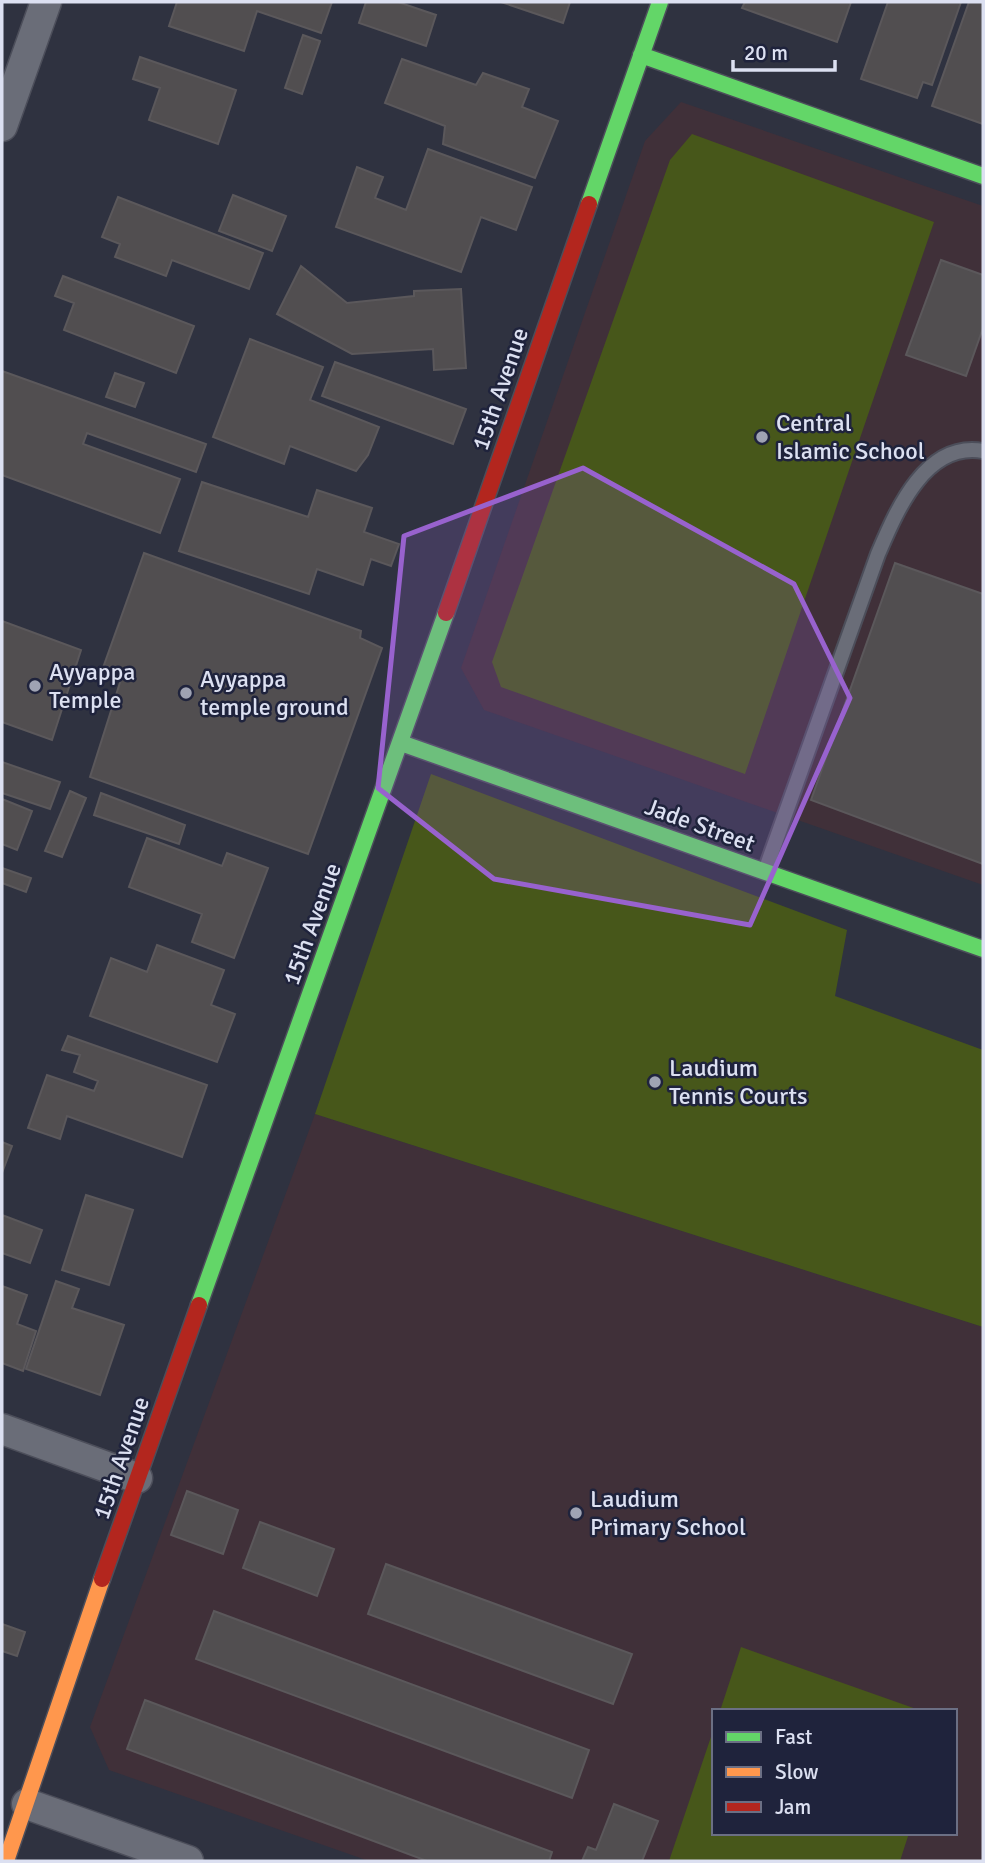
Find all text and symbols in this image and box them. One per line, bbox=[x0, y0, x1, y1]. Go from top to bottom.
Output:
scale bar bbox=[733, 28, 834, 72]
text: 20 m bbox=[744, 40, 788, 66]
street label: 15th Avenue bbox=[465, 324, 535, 454]
place label: Central Islamic School bbox=[776, 408, 925, 466]
marker: Central Islamic School bbox=[754, 429, 770, 445]
place label: Ayyappa Temple bbox=[49, 657, 135, 715]
place label: Ayyappa temple ground bbox=[200, 664, 349, 722]
marker: Ayyappa Temple bbox=[27, 678, 43, 694]
marker: Ayyappa temple ground bbox=[178, 685, 194, 701]
street label: Jade Street bbox=[641, 791, 759, 859]
street label: 15th Avenue bbox=[276, 859, 348, 989]
place label: Laudium Tennis Courts bbox=[669, 1053, 807, 1111]
marker: Laudium Tennis Courts bbox=[647, 1074, 663, 1090]
street label: 15th Avenue bbox=[86, 1393, 156, 1523]
place label: Laudium Primary School bbox=[590, 1484, 746, 1542]
marker: Laudium Primary School bbox=[568, 1505, 584, 1521]
legend bbox=[712, 1709, 957, 1835]
text: Fast bbox=[775, 1724, 812, 1750]
text: Slow bbox=[775, 1759, 819, 1785]
text: Jam bbox=[775, 1794, 811, 1820]

